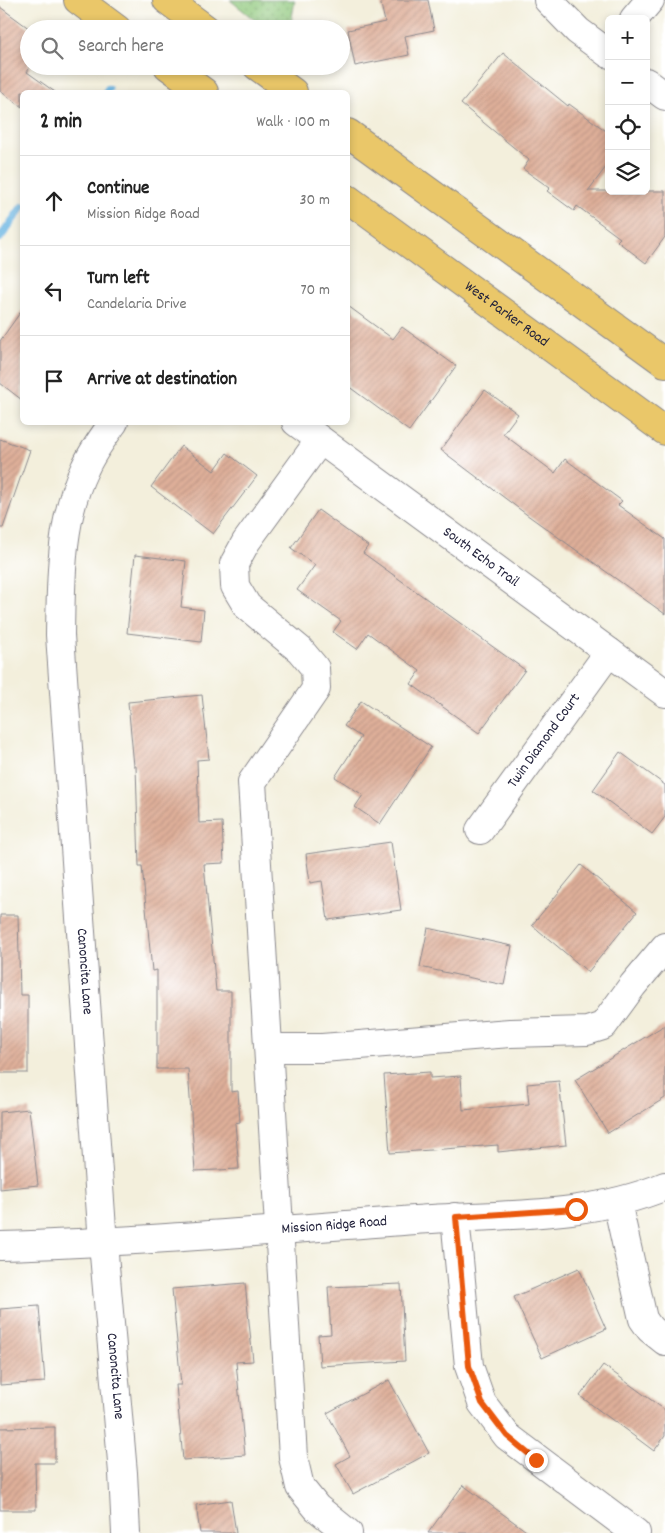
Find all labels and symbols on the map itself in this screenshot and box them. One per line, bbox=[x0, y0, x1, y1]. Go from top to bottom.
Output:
street label: West Parker Road bbox=[459, 276, 553, 353]
street label: South Echo Trail bbox=[438, 522, 524, 593]
street label: Twin Diamond Court bbox=[503, 689, 587, 793]
street label: Canoncita Lane bbox=[70, 927, 98, 1016]
route start bbox=[565, 1198, 588, 1221]
street label: Mission Ridge Road bbox=[281, 1211, 388, 1241]
street label: Canoncita Lane bbox=[100, 1332, 129, 1421]
route end bbox=[525, 1449, 548, 1472]

